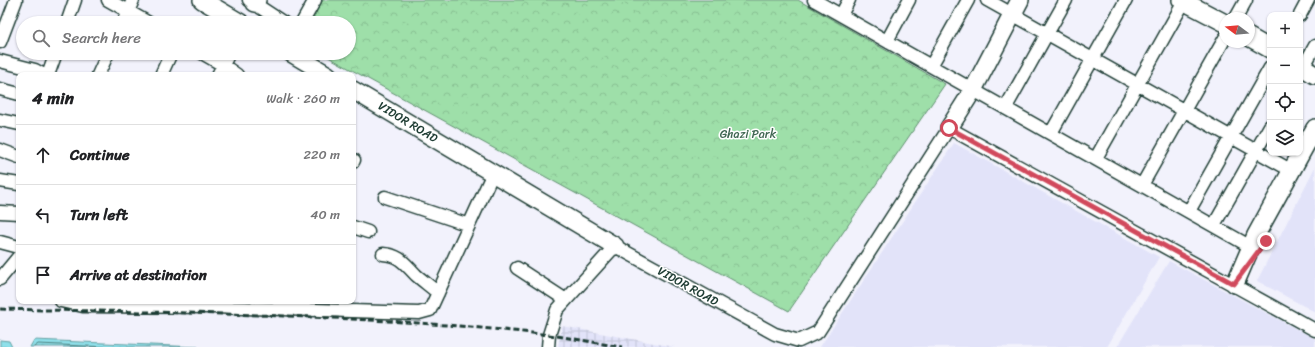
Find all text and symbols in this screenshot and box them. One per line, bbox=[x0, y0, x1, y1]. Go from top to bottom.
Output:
north arrow bbox=[1219, 12, 1255, 48]
map controls bbox=[1267, 12, 1303, 156]
button: + bbox=[1267, 12, 1303, 48]
search box bbox=[16, 16, 356, 60]
text: Search here bbox=[62, 25, 141, 51]
icon: search bbox=[30, 27, 52, 49]
button: − bbox=[1267, 48, 1303, 84]
text: 4 min bbox=[32, 83, 74, 113]
button: locate bbox=[1267, 84, 1303, 120]
text: Walk · 260 m bbox=[266, 87, 340, 110]
street label: VIDOR ROAD bbox=[374, 95, 443, 149]
route start bbox=[940, 119, 958, 137]
button: layers bbox=[1267, 120, 1303, 156]
park label: Ghazi Park bbox=[720, 123, 777, 145]
text: Continue bbox=[70, 142, 130, 168]
text: 220 m bbox=[303, 143, 340, 166]
icon: ahead bbox=[32, 144, 54, 166]
text: Turn left bbox=[70, 202, 128, 228]
text: 40 m bbox=[310, 203, 340, 226]
icon: left bbox=[32, 204, 54, 226]
route end bbox=[1257, 232, 1275, 250]
street label: VIDOR ROAD bbox=[653, 260, 723, 312]
text: Arrive at destination bbox=[70, 262, 207, 288]
icon: arrive bbox=[32, 264, 54, 286]

